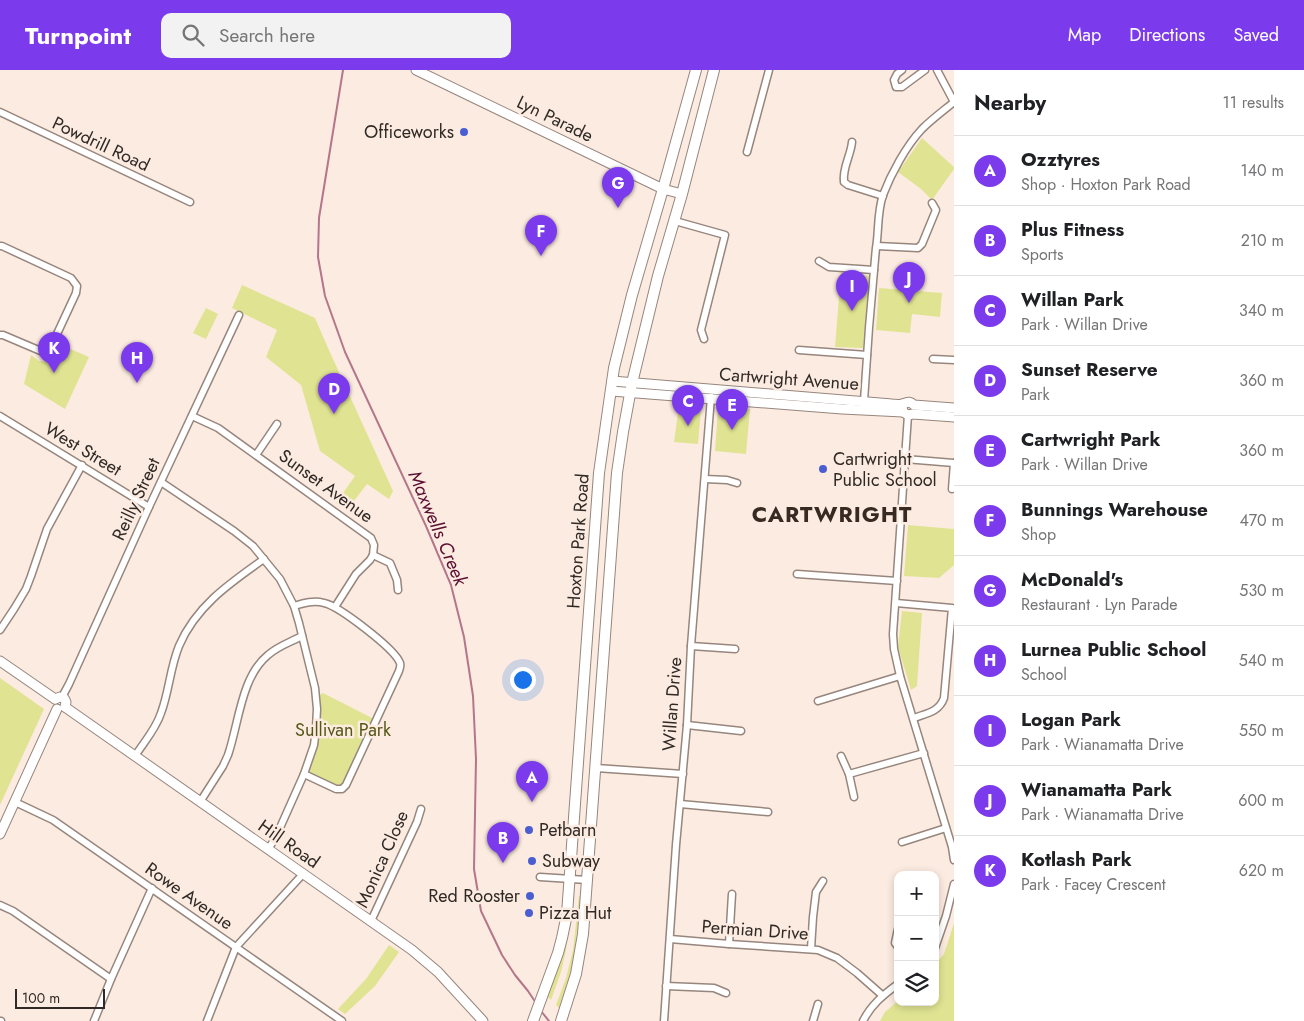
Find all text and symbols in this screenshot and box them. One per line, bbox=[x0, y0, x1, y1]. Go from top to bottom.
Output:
search box bbox=[161, 13, 511, 58]
text: Turnpoint bbox=[25, 18, 131, 53]
icon: search bbox=[179, 21, 207, 49]
text: Search here bbox=[219, 22, 315, 49]
text: Map bbox=[1068, 22, 1101, 48]
text: Directions bbox=[1129, 22, 1205, 48]
text: Saved bbox=[1233, 22, 1279, 48]
text: Nearby bbox=[974, 88, 1046, 118]
street label: Lyn Parade bbox=[512, 89, 598, 149]
text: 11 results bbox=[1222, 91, 1284, 114]
street label: Powdrill Road bbox=[48, 110, 154, 178]
place label: Officeworks bbox=[364, 119, 454, 145]
marker: Officeworks bbox=[458, 126, 470, 138]
text: Ozztyres bbox=[1021, 146, 1100, 173]
text: A bbox=[984, 159, 996, 182]
text: 140 m bbox=[1241, 159, 1284, 182]
pin: G bbox=[602, 167, 634, 208]
text: Shop · Hoxton Park Road bbox=[1021, 173, 1191, 196]
pin: F bbox=[525, 215, 557, 256]
text: Plus Fitness bbox=[1021, 216, 1124, 243]
text: B bbox=[985, 229, 995, 252]
text: 210 m bbox=[1241, 229, 1284, 252]
text: Sports bbox=[1021, 243, 1063, 266]
pin: J bbox=[893, 262, 925, 303]
pin: I bbox=[836, 270, 868, 311]
text: Willan Park bbox=[1021, 286, 1124, 313]
text: C bbox=[984, 299, 996, 322]
text: 340 m bbox=[1239, 299, 1284, 322]
text: Park · Willan Drive bbox=[1021, 313, 1148, 336]
pin: K bbox=[38, 332, 70, 373]
pin: H bbox=[121, 342, 153, 383]
text: Sunset Reserve bbox=[1021, 356, 1158, 383]
street label: Cartwright Avenue bbox=[718, 361, 860, 397]
text: D bbox=[984, 369, 996, 392]
text: 360 m bbox=[1239, 369, 1284, 392]
pin: D bbox=[318, 373, 350, 414]
text: Park bbox=[1021, 383, 1050, 406]
pin: C bbox=[672, 385, 704, 426]
pin: E bbox=[716, 389, 748, 430]
street label: West Street bbox=[40, 416, 127, 483]
text: Cartwright Park bbox=[1021, 426, 1160, 453]
text: E bbox=[985, 439, 995, 462]
text: 360 m bbox=[1239, 439, 1284, 462]
street label: Sunset Avenue bbox=[273, 443, 379, 529]
place label: Cartwright Public School bbox=[833, 446, 937, 493]
street label: Reilly Street bbox=[106, 453, 167, 545]
text: Park · Willan Drive bbox=[1021, 453, 1148, 476]
marker: Cartwright Public School bbox=[817, 463, 829, 475]
water label: Maxwells Creek bbox=[402, 466, 475, 591]
street label: Hoxton Park Road bbox=[560, 473, 596, 609]
text: Bunnings Warehouse bbox=[1021, 496, 1208, 523]
district label: CARTWRIGHT bbox=[752, 498, 912, 530]
text: F bbox=[986, 509, 994, 532]
text: 470 m bbox=[1239, 509, 1284, 532]
text: Shop bbox=[1021, 523, 1056, 546]
text: McDonald's bbox=[1021, 566, 1123, 593]
text: G bbox=[983, 579, 997, 602]
text: 530 m bbox=[1239, 579, 1284, 602]
text: Restaurant · Lyn Parade bbox=[1021, 593, 1178, 616]
text: Lurnea Public School bbox=[1021, 636, 1206, 663]
text: H bbox=[984, 649, 996, 672]
text: 540 m bbox=[1239, 649, 1284, 672]
street label: Willan Drive bbox=[656, 656, 688, 752]
text: School bbox=[1021, 663, 1067, 686]
your location bbox=[510, 667, 536, 693]
text: Logan Park bbox=[1021, 706, 1121, 733]
park label: Sullivan Park bbox=[295, 717, 391, 743]
text: I bbox=[987, 719, 993, 742]
text: 550 m bbox=[1239, 719, 1284, 742]
text: Park · Wianamatta Drive bbox=[1021, 733, 1184, 756]
pin: A bbox=[516, 761, 548, 802]
text: Wianamatta Park bbox=[1021, 776, 1172, 803]
text: J bbox=[987, 789, 993, 812]
text: 600 m bbox=[1238, 789, 1284, 812]
text: Park · Wianamatta Drive bbox=[1021, 803, 1184, 826]
street label: Monica Close bbox=[349, 806, 415, 912]
street label: Hill Road bbox=[253, 813, 325, 875]
place label: Petbarn bbox=[539, 817, 596, 843]
pin: B bbox=[487, 822, 519, 863]
marker: Petbarn bbox=[523, 824, 535, 836]
text: Kotlash Park bbox=[1021, 846, 1132, 873]
place label: Subway bbox=[542, 848, 600, 874]
marker: Subway bbox=[526, 855, 538, 867]
street label: Rowe Avenue bbox=[140, 856, 238, 936]
text: K bbox=[984, 859, 996, 882]
text: 620 m bbox=[1239, 859, 1284, 882]
map controls bbox=[894, 871, 939, 1006]
button: + bbox=[894, 871, 939, 916]
text: Park · Facey Crescent bbox=[1021, 873, 1166, 896]
place label: Red Rooster bbox=[428, 883, 521, 909]
marker: Red Rooster bbox=[524, 890, 536, 902]
place label: Pizza Hut bbox=[539, 900, 612, 926]
marker: Pizza Hut bbox=[523, 907, 535, 919]
street label: Permian Drive bbox=[701, 913, 809, 947]
button: − bbox=[894, 916, 939, 961]
button: layers bbox=[894, 961, 939, 1006]
scale bar bbox=[15, 986, 105, 1009]
text: 100 m bbox=[22, 988, 60, 1008]

